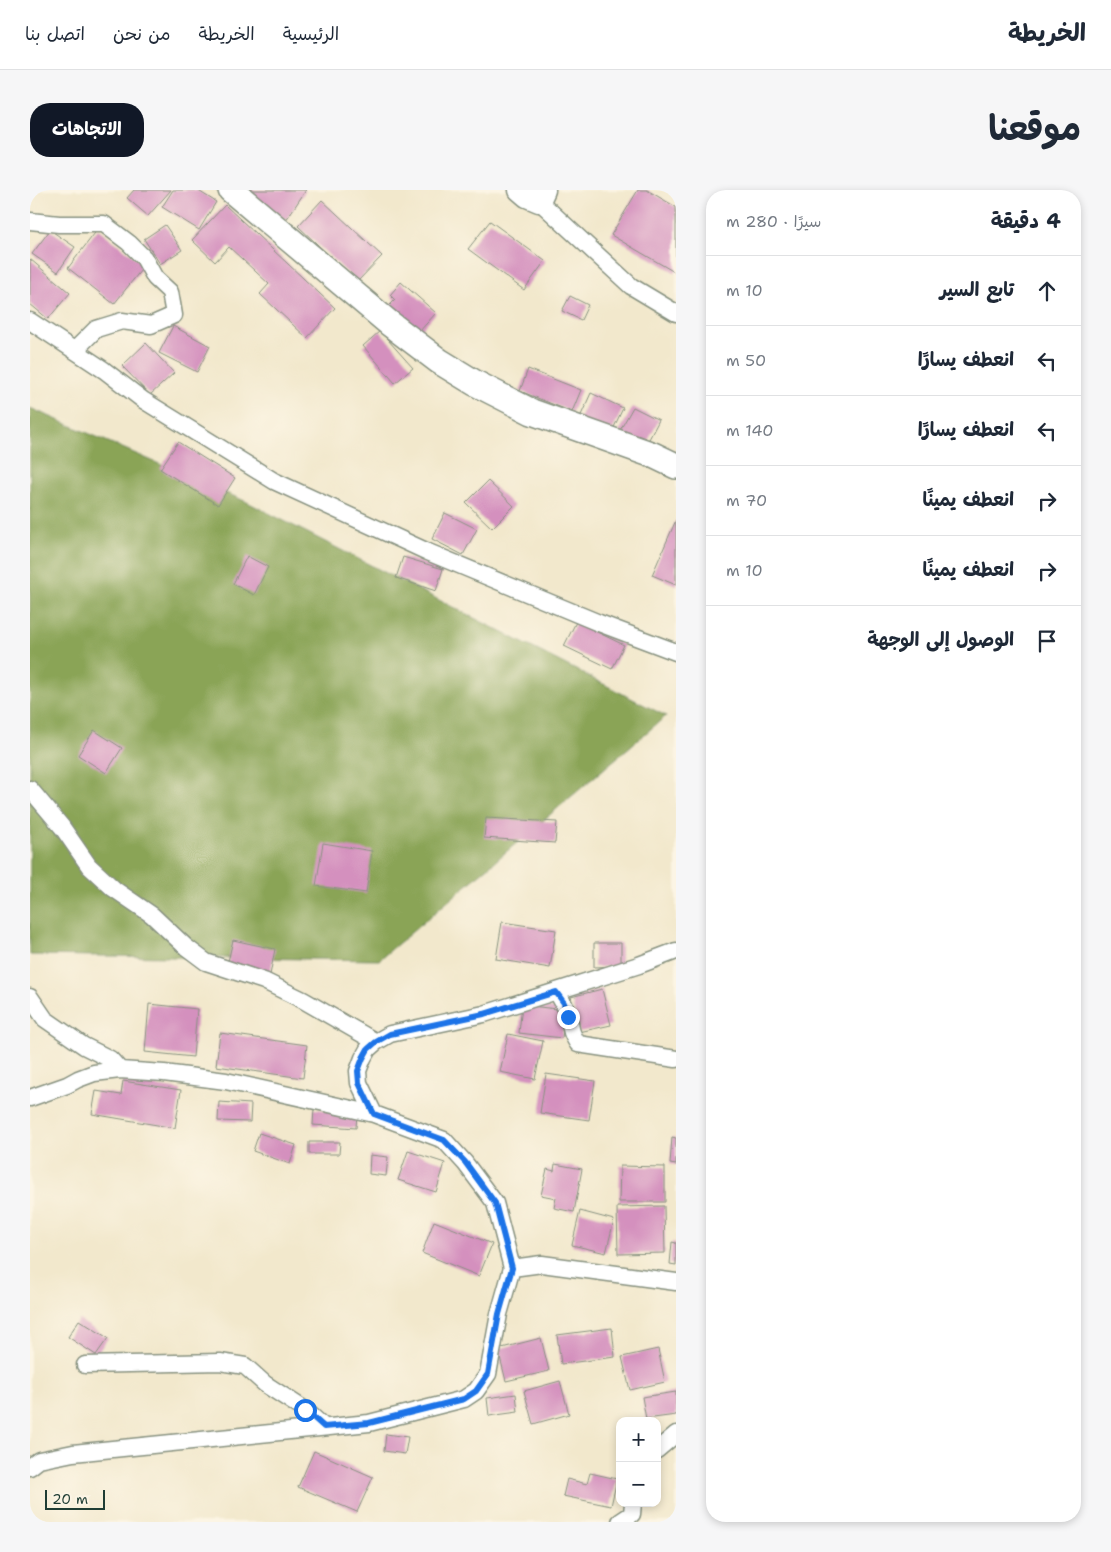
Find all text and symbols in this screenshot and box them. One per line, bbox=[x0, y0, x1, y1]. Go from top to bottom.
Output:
text: الخريطة bbox=[1008, 17, 1086, 49]
text: اتصل بنا bbox=[25, 22, 85, 46]
text: من نحن bbox=[113, 22, 171, 46]
text: الخريطة bbox=[199, 22, 255, 46]
text: الرئيسية bbox=[283, 22, 339, 46]
button: الاتجاهات bbox=[30, 103, 144, 157]
text: موقعنا bbox=[988, 104, 1081, 151]
text: 4 دقيقة bbox=[991, 207, 1061, 235]
text: سيرًا · 280 m bbox=[726, 211, 821, 232]
text: تابع السير bbox=[940, 277, 1014, 302]
icon: ahead bbox=[1033, 277, 1061, 305]
text: 10 m bbox=[726, 280, 763, 301]
text: انعطف يسارًا bbox=[918, 347, 1014, 372]
icon: left bbox=[1033, 347, 1061, 375]
text: 50 m bbox=[726, 350, 766, 371]
text: انعطف يسارًا bbox=[918, 417, 1014, 442]
icon: left bbox=[1033, 417, 1061, 445]
text: 140 m bbox=[726, 420, 774, 441]
text: انعطف يمينًا bbox=[923, 487, 1014, 512]
icon: right bbox=[1033, 487, 1061, 515]
text: 70 m bbox=[726, 490, 767, 511]
text: انعطف يمينًا bbox=[923, 557, 1014, 582]
icon: right bbox=[1033, 557, 1061, 585]
text: 10 m bbox=[726, 560, 763, 581]
text: الوصول إلى الوجهة bbox=[867, 627, 1014, 652]
icon: arrive bbox=[1033, 627, 1061, 655]
route end bbox=[557, 1006, 580, 1029]
route start bbox=[294, 1399, 317, 1422]
map controls bbox=[616, 1417, 661, 1507]
button: + bbox=[616, 1417, 661, 1462]
button: − bbox=[616, 1462, 661, 1507]
scale bar bbox=[45, 1487, 105, 1510]
text: 20 m bbox=[52, 1490, 88, 1508]

